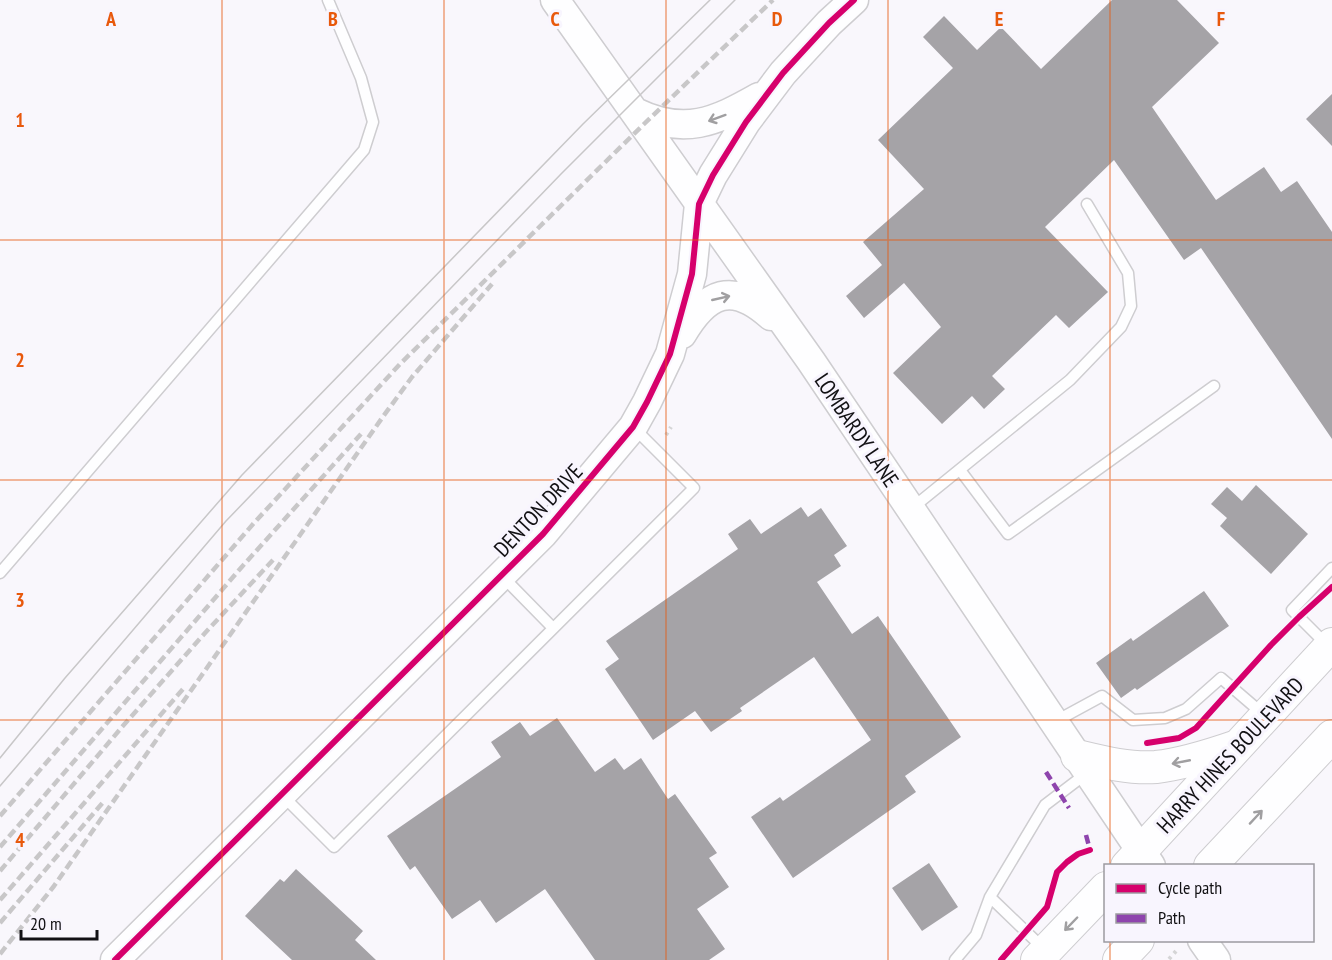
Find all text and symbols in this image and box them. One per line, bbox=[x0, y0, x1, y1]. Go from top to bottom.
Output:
text: A bbox=[105, 6, 117, 32]
text: B bbox=[328, 6, 338, 32]
text: C bbox=[550, 6, 560, 32]
text: D bbox=[772, 6, 783, 32]
text: E bbox=[995, 6, 1003, 32]
text: F bbox=[1217, 6, 1225, 32]
text: 1 bbox=[15, 107, 25, 133]
one-way arrow bbox=[708, 114, 727, 125]
one-way arrow bbox=[711, 291, 730, 303]
text: 2 bbox=[15, 347, 25, 373]
street label: LOMBARDY LANE bbox=[809, 368, 905, 492]
street label: DENTON DRIVE bbox=[488, 458, 588, 562]
text: 3 bbox=[15, 587, 25, 613]
street label: HARRY HINES BOULEVARD bbox=[1150, 671, 1310, 839]
one-way arrow bbox=[1172, 757, 1192, 768]
one-way arrow bbox=[1249, 809, 1263, 824]
text: 4 bbox=[15, 827, 25, 853]
legend bbox=[1104, 864, 1314, 942]
text: Cycle path bbox=[1158, 876, 1222, 899]
scale bar bbox=[21, 903, 98, 941]
text: Path bbox=[1158, 906, 1186, 929]
text: 20 m bbox=[30, 912, 62, 935]
one-way arrow bbox=[1064, 916, 1079, 931]

